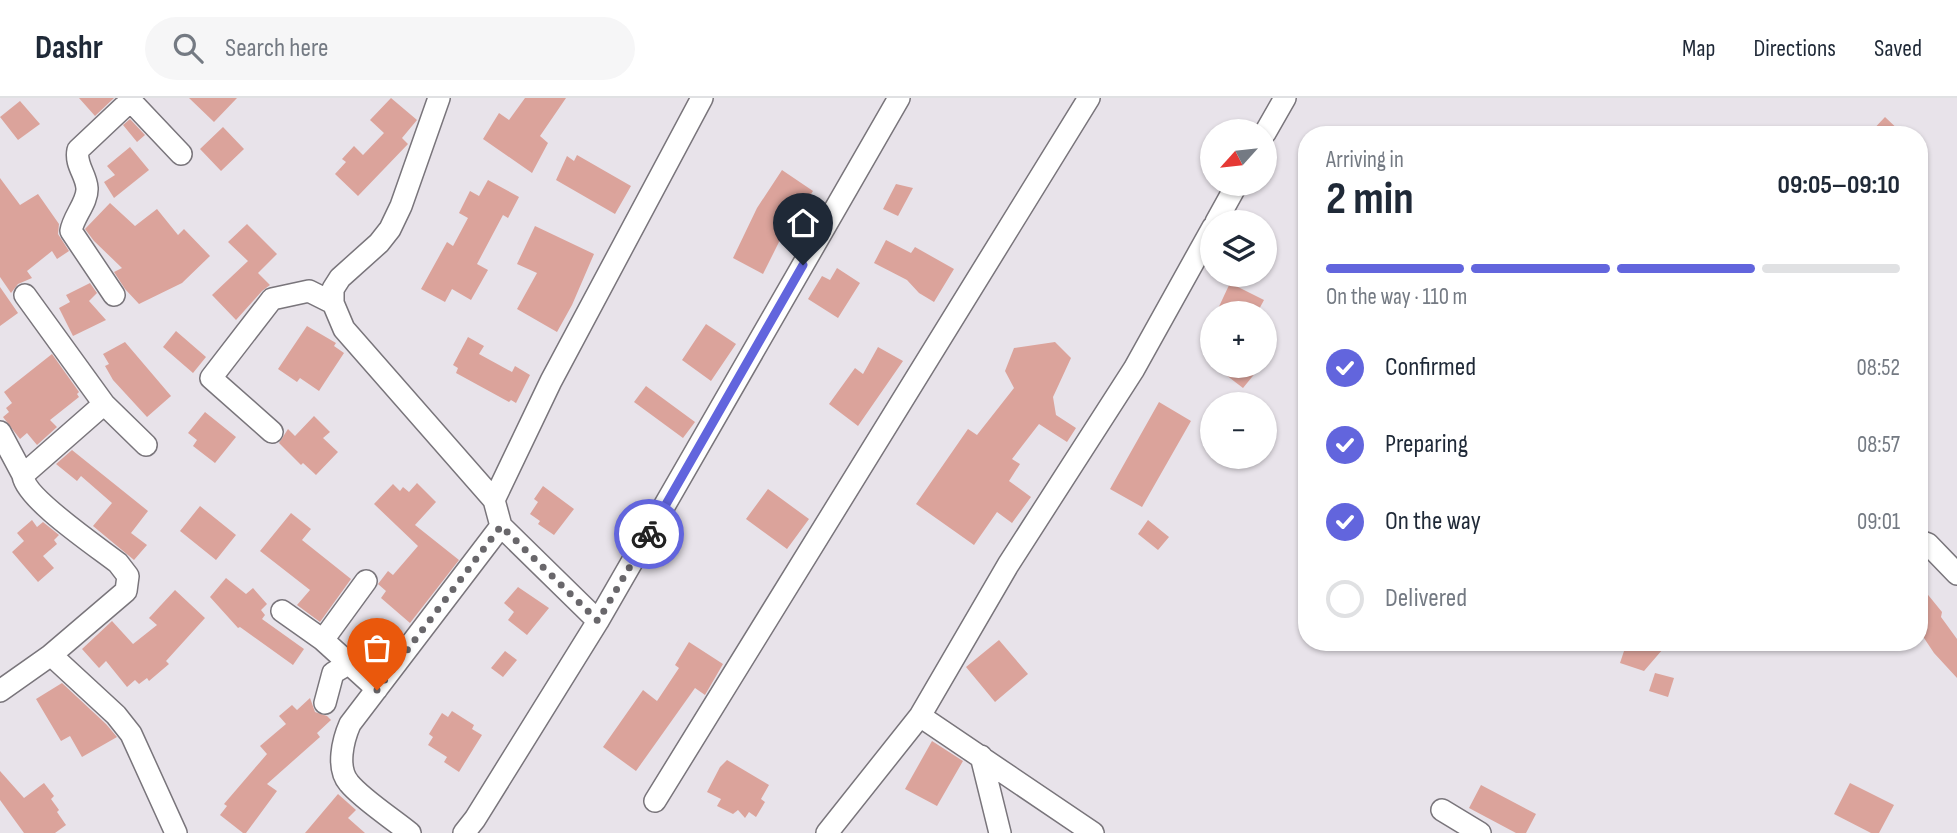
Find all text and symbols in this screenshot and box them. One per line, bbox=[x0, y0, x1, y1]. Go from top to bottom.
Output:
search box bbox=[145, 17, 635, 80]
text: Dashr bbox=[35, 28, 103, 68]
icon: search bbox=[169, 29, 207, 67]
text: Search here bbox=[225, 33, 328, 64]
text: Map bbox=[1682, 34, 1715, 63]
text: Directions bbox=[1753, 34, 1836, 63]
text: Saved bbox=[1874, 34, 1922, 63]
north arrow bbox=[1200, 119, 1278, 196]
map controls bbox=[1200, 119, 1277, 469]
text: Arriving in bbox=[1326, 146, 1404, 174]
text: 09:05–09:10 bbox=[1778, 170, 1900, 201]
text: 2 min bbox=[1326, 172, 1414, 227]
pin bbox=[773, 193, 833, 265]
icon: home bbox=[784, 204, 822, 242]
button: layers bbox=[1200, 210, 1277, 287]
text: On the way · 110 m bbox=[1326, 283, 1467, 311]
button: + bbox=[1200, 301, 1277, 378]
icon: check bbox=[1326, 349, 1364, 387]
text: Confirmed bbox=[1385, 352, 1476, 383]
text: 08:52 bbox=[1857, 354, 1900, 382]
button: − bbox=[1200, 392, 1277, 469]
icon: check bbox=[1326, 426, 1364, 464]
text: Preparing bbox=[1385, 429, 1468, 460]
text: 08:57 bbox=[1857, 431, 1900, 459]
courier bbox=[614, 499, 684, 569]
icon: check bbox=[1326, 503, 1364, 541]
text: On the way bbox=[1385, 506, 1481, 537]
text: 09:01 bbox=[1857, 508, 1900, 536]
icon: bike bbox=[630, 515, 668, 553]
text: Delivered bbox=[1385, 583, 1467, 614]
pin bbox=[347, 618, 407, 690]
icon: bag bbox=[358, 629, 396, 667]

